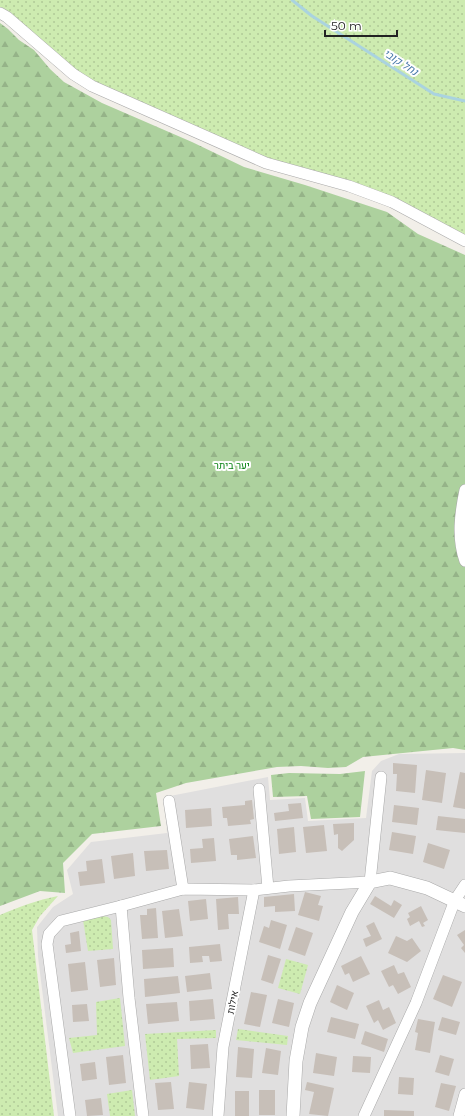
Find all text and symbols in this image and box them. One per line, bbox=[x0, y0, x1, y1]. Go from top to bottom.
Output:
scale bar bbox=[325, 12, 397, 38]
text: 50 m bbox=[331, 18, 362, 33]
water label: נחל קובי bbox=[381, 46, 422, 79]
park label: יער ביתר bbox=[214, 459, 250, 472]
street label: אילות bbox=[224, 989, 241, 1015]

